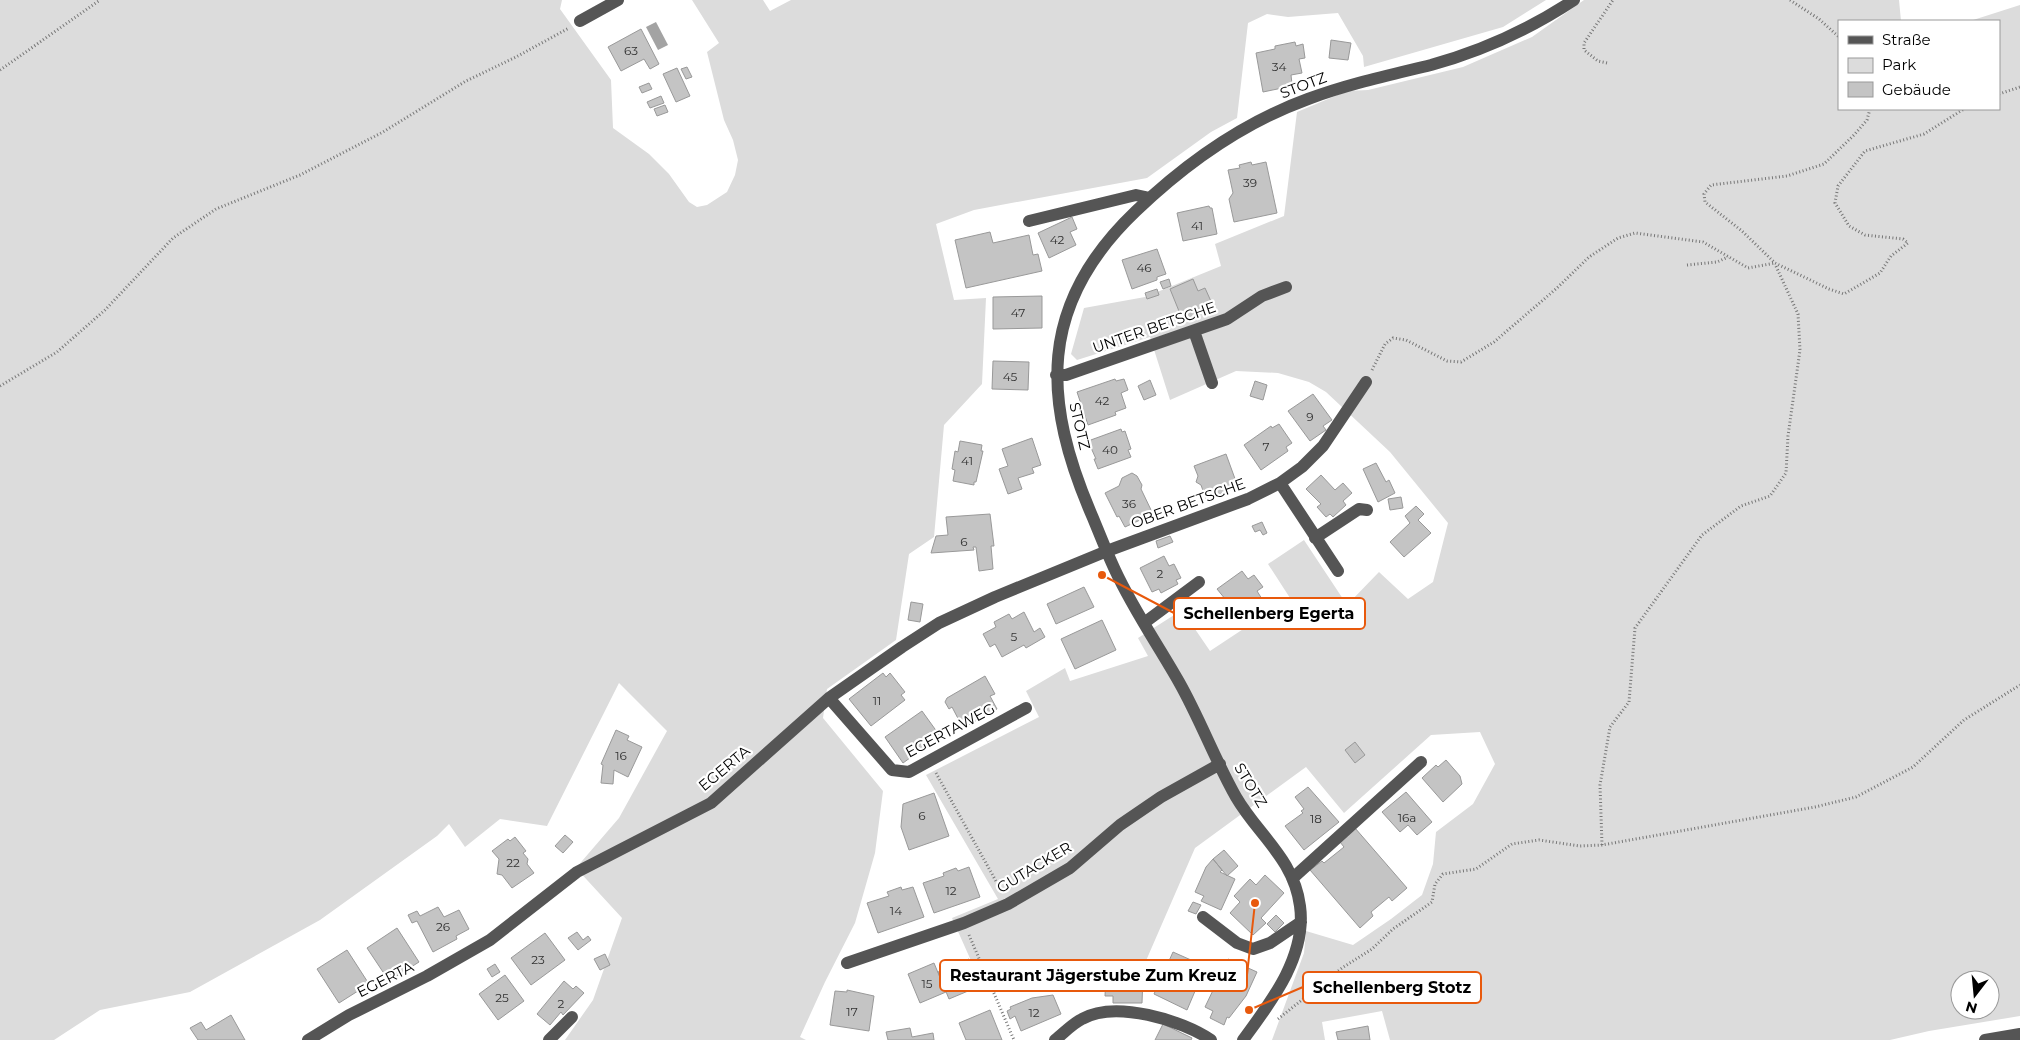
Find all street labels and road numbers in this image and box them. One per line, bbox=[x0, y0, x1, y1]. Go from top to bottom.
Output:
street label: STOTZ bbox=[1277, 67, 1329, 103]
street label: UNTER BETSCHE bbox=[1090, 297, 1218, 357]
street label: STOTZ bbox=[1065, 400, 1095, 452]
street label: OBER BETSCHE bbox=[1128, 473, 1248, 533]
street label: EGERTAWEG bbox=[902, 698, 998, 762]
street label: EGERTA bbox=[694, 741, 754, 795]
street label: STOTZ bbox=[1230, 759, 1272, 811]
street label: GUTACKER bbox=[993, 837, 1075, 897]
street label: EGERTA bbox=[353, 957, 417, 1001]

